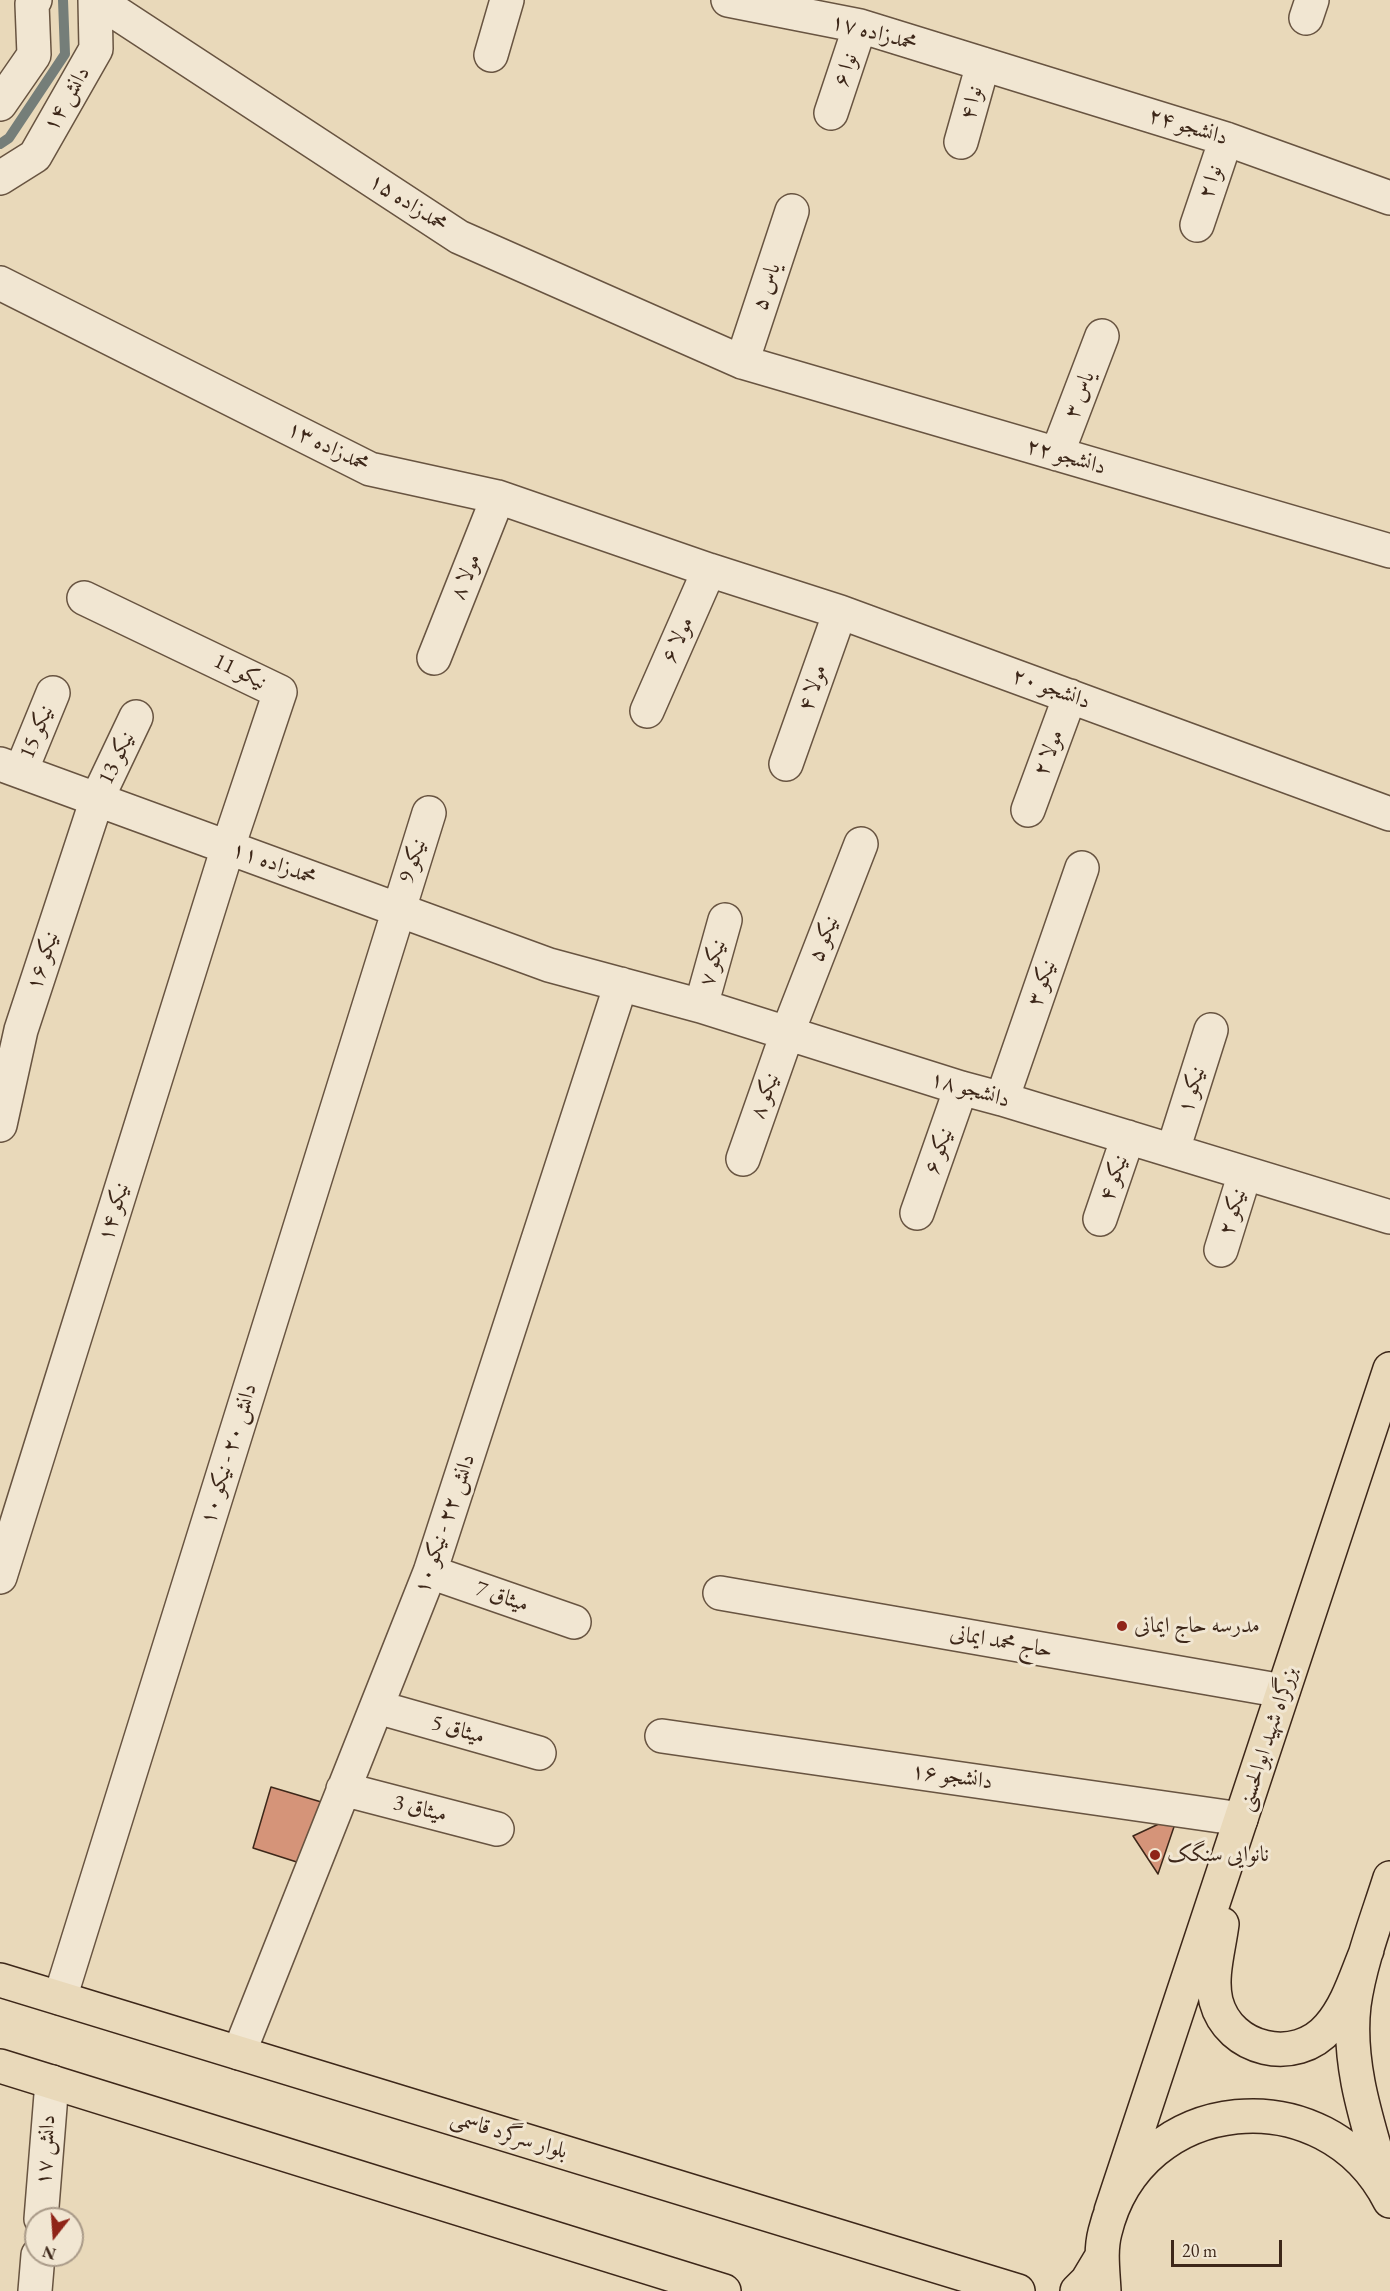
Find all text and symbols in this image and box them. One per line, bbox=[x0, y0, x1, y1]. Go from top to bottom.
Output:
street label: محمدزاده ۱۷ bbox=[828, 9, 920, 57]
street label: نوا ۶ bbox=[828, 50, 864, 90]
street label: دانش ۱۴ bbox=[38, 62, 96, 136]
street label: نوا ۴ bbox=[955, 83, 989, 123]
street label: دانشجو ۲۴ bbox=[1145, 102, 1231, 152]
street label: نوا ۲ bbox=[1193, 162, 1229, 202]
street label: محمدزاده ۱۵ bbox=[364, 168, 452, 238]
street label: یاس ۵ bbox=[747, 260, 787, 314]
street label: یاس ۳ bbox=[1059, 368, 1101, 422]
street label: محمدزاده ۱۳ bbox=[283, 416, 373, 478]
street label: دانشجو ۲۲ bbox=[1023, 433, 1109, 481]
street label: مولا ۸ bbox=[445, 550, 487, 604]
street label: مولا ۶ bbox=[656, 613, 700, 667]
street label: نیکو 11 bbox=[209, 648, 271, 696]
street label: مولا ۴ bbox=[793, 661, 833, 715]
street label: دانشجو ۲۰ bbox=[1008, 663, 1094, 715]
street label: نیکو 15 bbox=[14, 701, 60, 763]
street label: مولا ۲ bbox=[1028, 726, 1070, 780]
street label: نیکو 13 bbox=[93, 727, 141, 789]
street label: نیکو 9 bbox=[393, 835, 433, 887]
street label: محمدزاده ۱۱ bbox=[228, 837, 320, 891]
street label: نیکو ۵ bbox=[803, 912, 845, 966]
street label: نیکو ۱۶ bbox=[21, 928, 65, 994]
street label: نیکو ۷ bbox=[694, 937, 732, 989]
street label: نیکو ۳ bbox=[1022, 956, 1062, 1010]
street label: نیکو ۱ bbox=[1172, 1063, 1212, 1117]
street label: دانشجو ۱۸ bbox=[927, 1066, 1013, 1114]
street label: نیکو ۸ bbox=[744, 1069, 786, 1123]
street label: نیکو ۶ bbox=[919, 1124, 959, 1178]
street label: نیکو ۴ bbox=[1094, 1151, 1134, 1205]
street label: نیکو ۱۴ bbox=[93, 1179, 135, 1245]
street label: نیکو ۲ bbox=[1213, 1185, 1253, 1239]
street label: دانش ۲۰ - نیکو ۱۰ bbox=[195, 1380, 263, 1528]
street label: دانش ۲۲ - نیکو ۱۰ bbox=[409, 1451, 481, 1597]
street label: میثاق 7 bbox=[472, 1576, 532, 1618]
place label: مدرسه حاج ایمانی bbox=[1134, 1613, 1260, 1639]
marker: مدرسه حاج ایمانی bbox=[1115, 1619, 1129, 1633]
street label: حاج محمد ایمانی bbox=[948, 1620, 1054, 1664]
street label: بزرگراه شهید ابوالحسنی bbox=[1232, 1664, 1304, 1814]
street label: میثاق 5 bbox=[428, 1710, 488, 1750]
street label: دانشجو ۱۶ bbox=[910, 1758, 994, 1796]
street label: میثاق 3 bbox=[390, 1790, 450, 1828]
place label: نانوایی سنگک bbox=[1167, 1842, 1269, 1868]
marker: نانوایی سنگک bbox=[1148, 1848, 1162, 1862]
street label: بلوار سرگرد قاسمی bbox=[447, 2105, 571, 2165]
street label: دانش ۱۷ bbox=[30, 2114, 62, 2186]
north arrow bbox=[24, 2207, 84, 2267]
scale bar bbox=[1174, 2228, 1285, 2266]
text: 20 m bbox=[1182, 2239, 1217, 2262]
text: N bbox=[40, 2241, 58, 2265]

